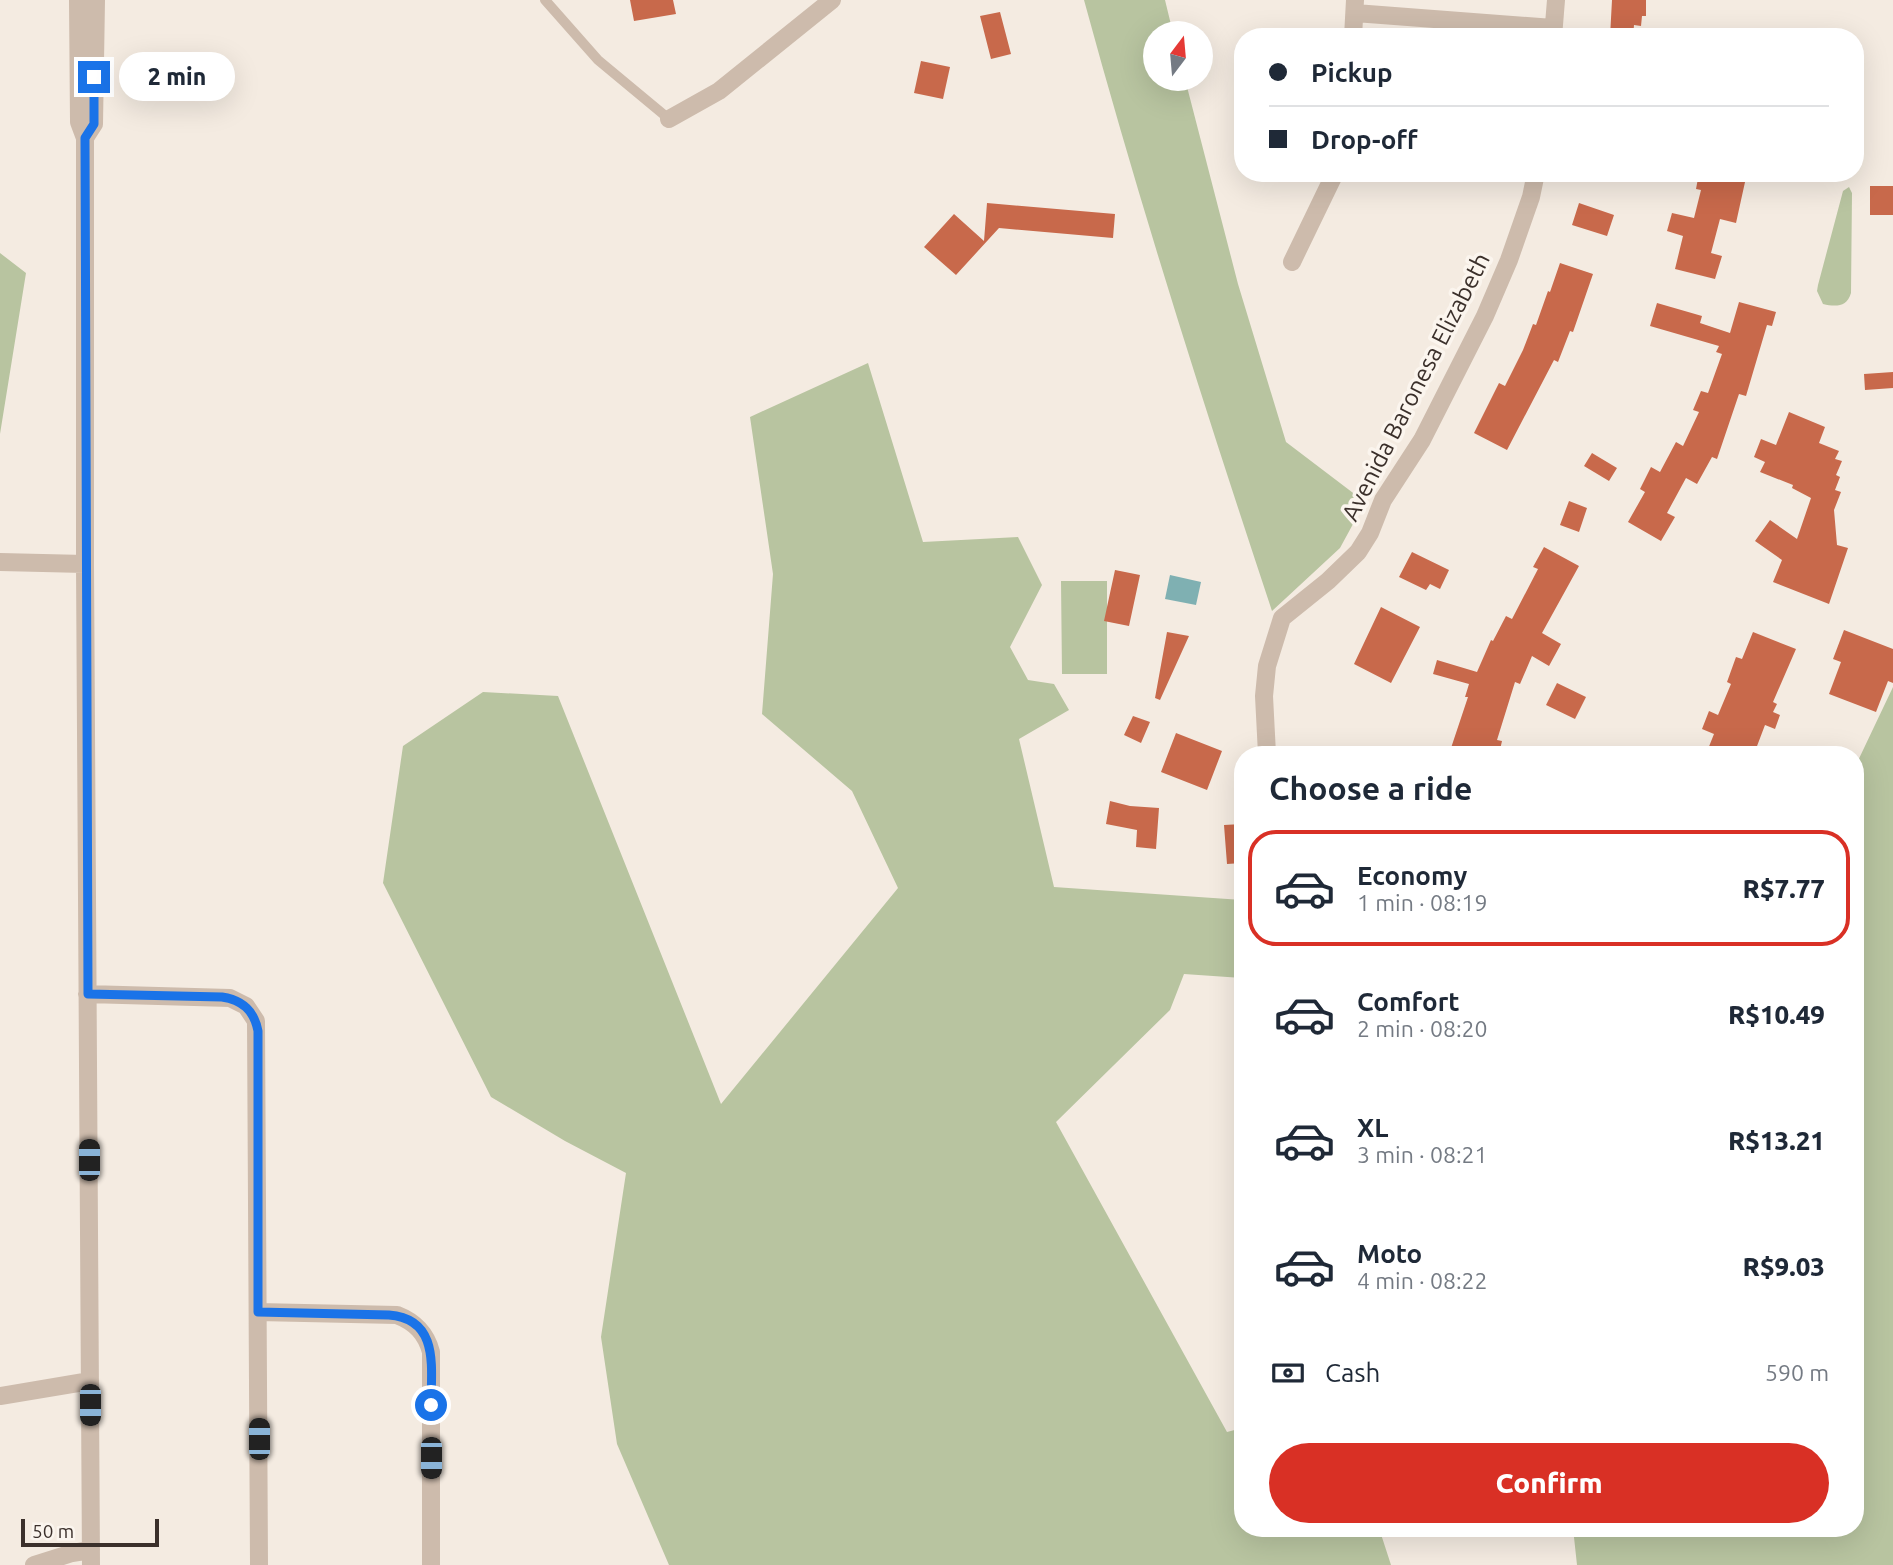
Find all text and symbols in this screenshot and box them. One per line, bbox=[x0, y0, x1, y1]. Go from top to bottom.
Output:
north arrow bbox=[1143, 21, 1213, 91]
map controls bbox=[1143, 21, 1213, 91]
callout: 2 min bbox=[119, 52, 234, 102]
text: Pickup bbox=[1311, 58, 1393, 87]
route end bbox=[78, 61, 110, 93]
text: 2 min bbox=[148, 64, 206, 89]
text: Drop-off bbox=[1311, 125, 1418, 154]
street label: Avenida Baronesa Elizabeth bbox=[1336, 248, 1495, 525]
text: Choose a ride bbox=[1269, 770, 1472, 806]
icon: car bbox=[1273, 857, 1336, 920]
text: Economy bbox=[1357, 861, 1467, 890]
text: R$7.77 bbox=[1743, 874, 1825, 903]
text: 1 min · 08:19 bbox=[1357, 890, 1488, 915]
icon: car bbox=[1273, 983, 1336, 1046]
text: Comfort bbox=[1357, 987, 1460, 1016]
text: R$10.49 bbox=[1728, 1000, 1825, 1029]
text: 2 min · 08:20 bbox=[1357, 1016, 1488, 1041]
icon: car bbox=[1273, 1109, 1336, 1172]
text: XL bbox=[1357, 1113, 1388, 1142]
text: R$13.21 bbox=[1728, 1126, 1825, 1155]
car bbox=[79, 1139, 100, 1181]
text: 3 min · 08:21 bbox=[1357, 1142, 1488, 1167]
icon: car bbox=[1273, 1235, 1336, 1298]
text: Moto bbox=[1357, 1239, 1422, 1268]
text: R$9.03 bbox=[1743, 1252, 1825, 1281]
text: 4 min · 08:22 bbox=[1357, 1268, 1488, 1293]
icon: cash bbox=[1269, 1354, 1307, 1392]
text: Cash bbox=[1325, 1358, 1380, 1387]
text: 590 m bbox=[1765, 1360, 1829, 1385]
car bbox=[80, 1384, 101, 1426]
route start bbox=[415, 1389, 447, 1421]
car bbox=[249, 1418, 270, 1460]
car bbox=[421, 1437, 442, 1479]
button: Confirm bbox=[1269, 1443, 1829, 1523]
scale bar bbox=[21, 1516, 159, 1548]
text: 50 m bbox=[32, 1520, 74, 1542]

